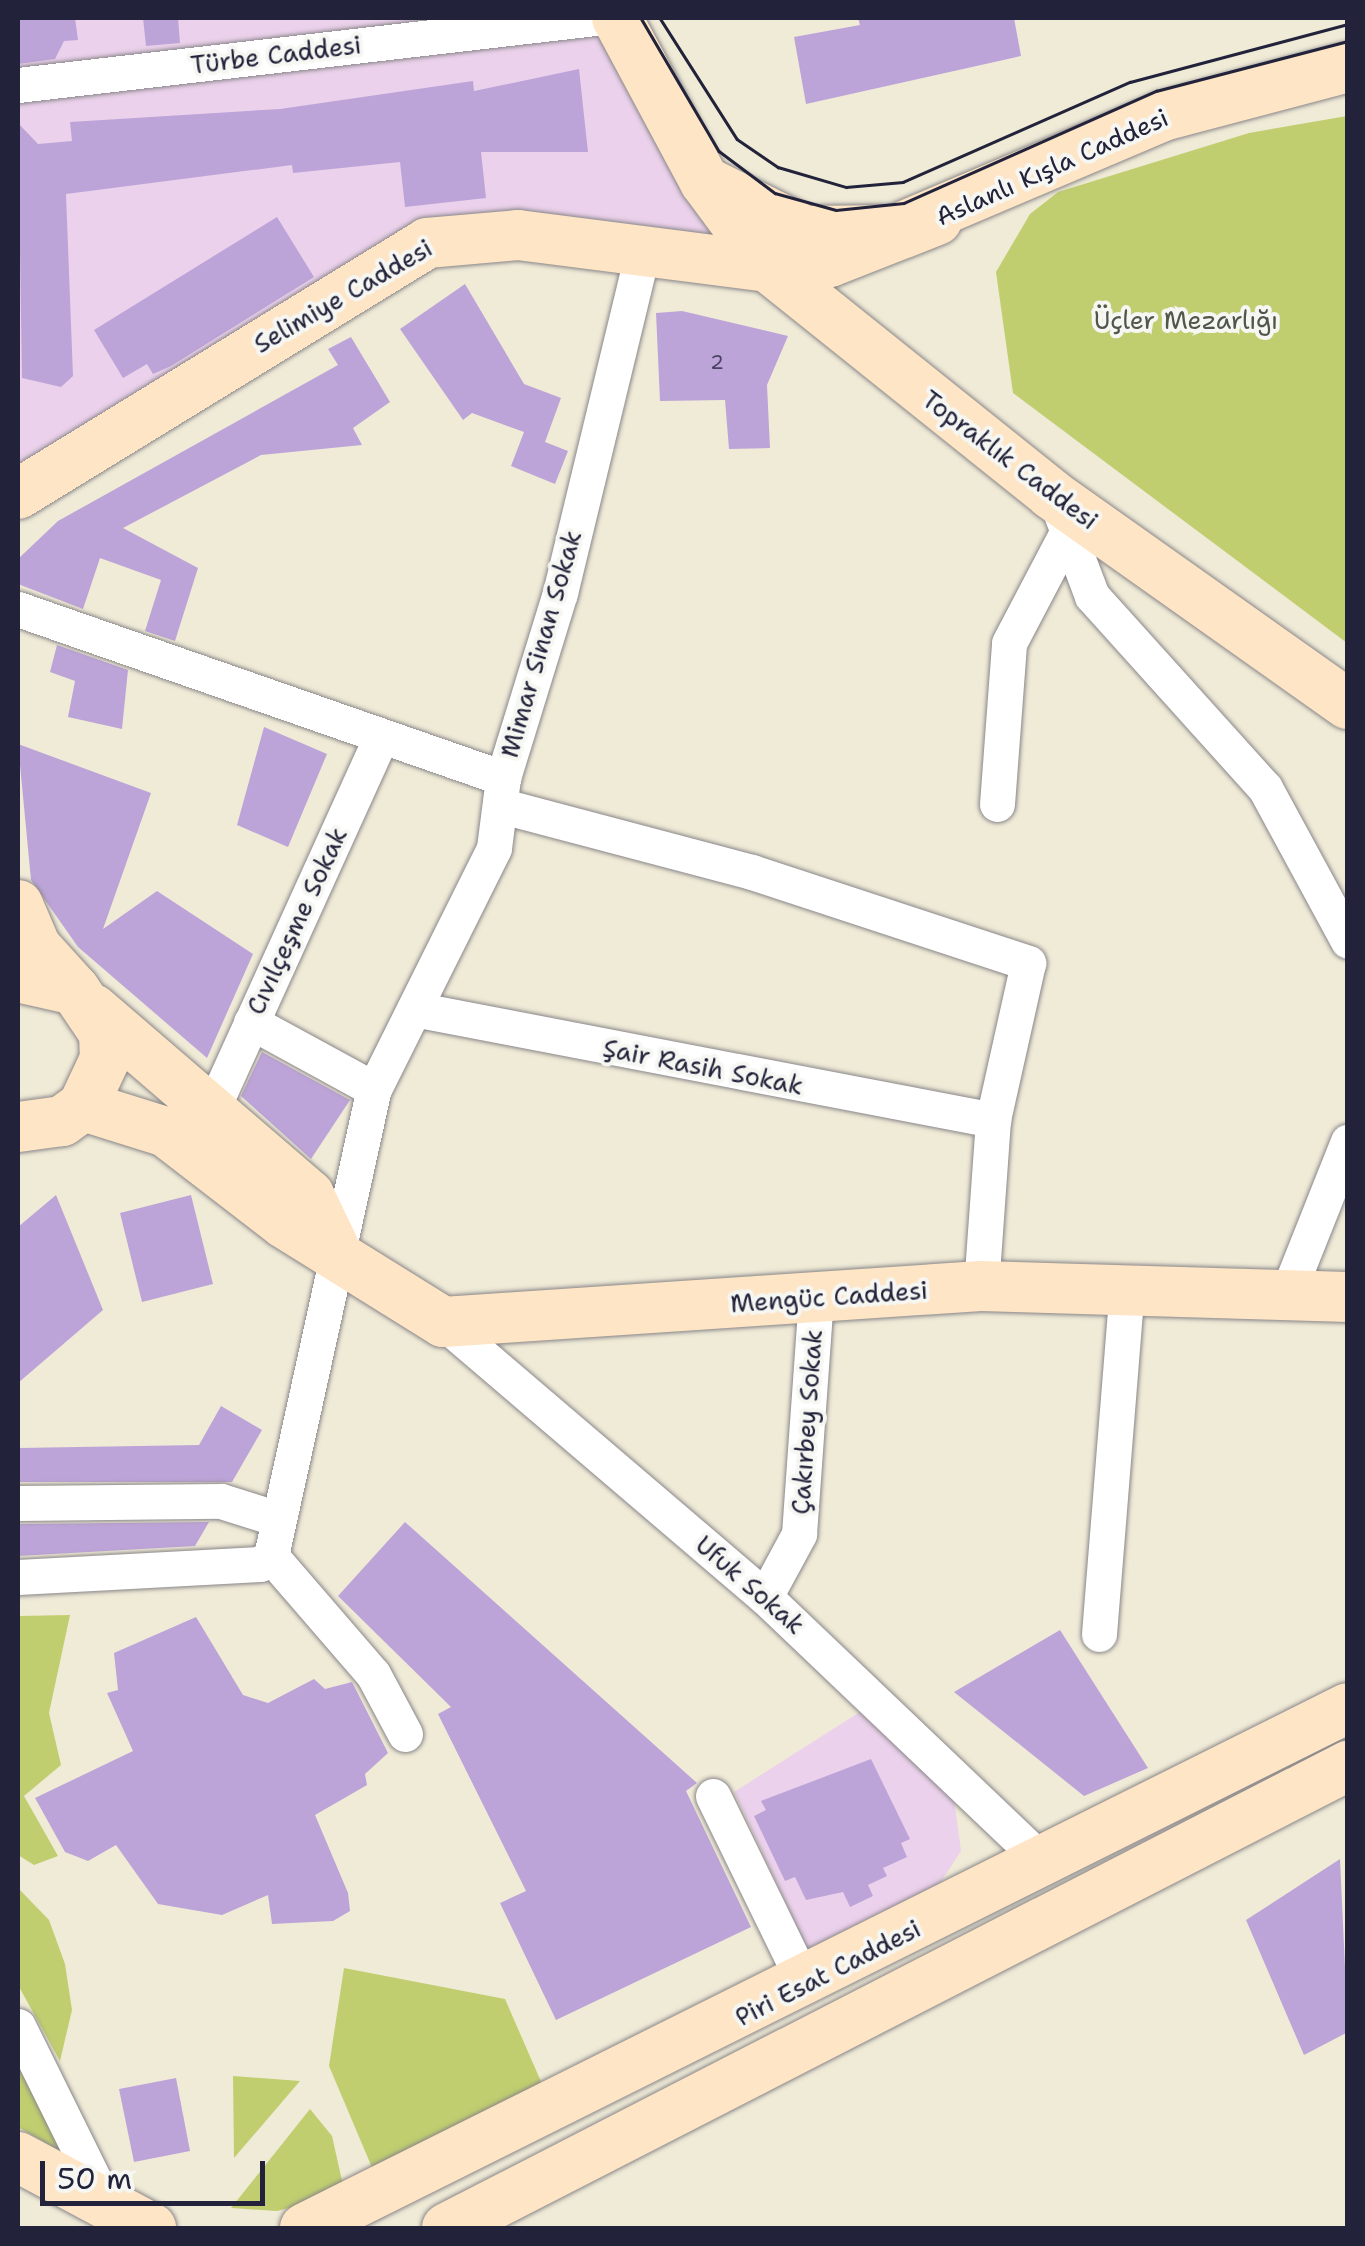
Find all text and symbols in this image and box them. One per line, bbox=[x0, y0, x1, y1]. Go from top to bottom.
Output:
street label: Türbe Caddesi bbox=[189, 30, 363, 80]
street label: Aslanlı Kışla Caddesi bbox=[931, 102, 1173, 232]
street label: Selimiye Caddesi bbox=[248, 233, 438, 359]
park label: Üçler Mezarlığı bbox=[1094, 305, 1278, 335]
house number: 2 bbox=[710, 350, 724, 374]
street label: Topraklık Caddesi bbox=[916, 384, 1104, 536]
street label: Mimar Sinan Sokak bbox=[494, 527, 588, 761]
street label: Cıvılçeşme Sokak bbox=[241, 823, 353, 1019]
street label: Şair Rasih Sokak bbox=[601, 1033, 805, 1101]
street label: Mengüc Caddesi bbox=[729, 1275, 929, 1319]
street label: Çakırbey Sokak bbox=[786, 1328, 828, 1516]
street label: Ufuk Sokak bbox=[689, 1530, 811, 1640]
street label: Piri Esat Caddesi bbox=[730, 1913, 926, 2033]
scale bar bbox=[45, 2141, 270, 2203]
text: 50 m bbox=[57, 2158, 132, 2199]

